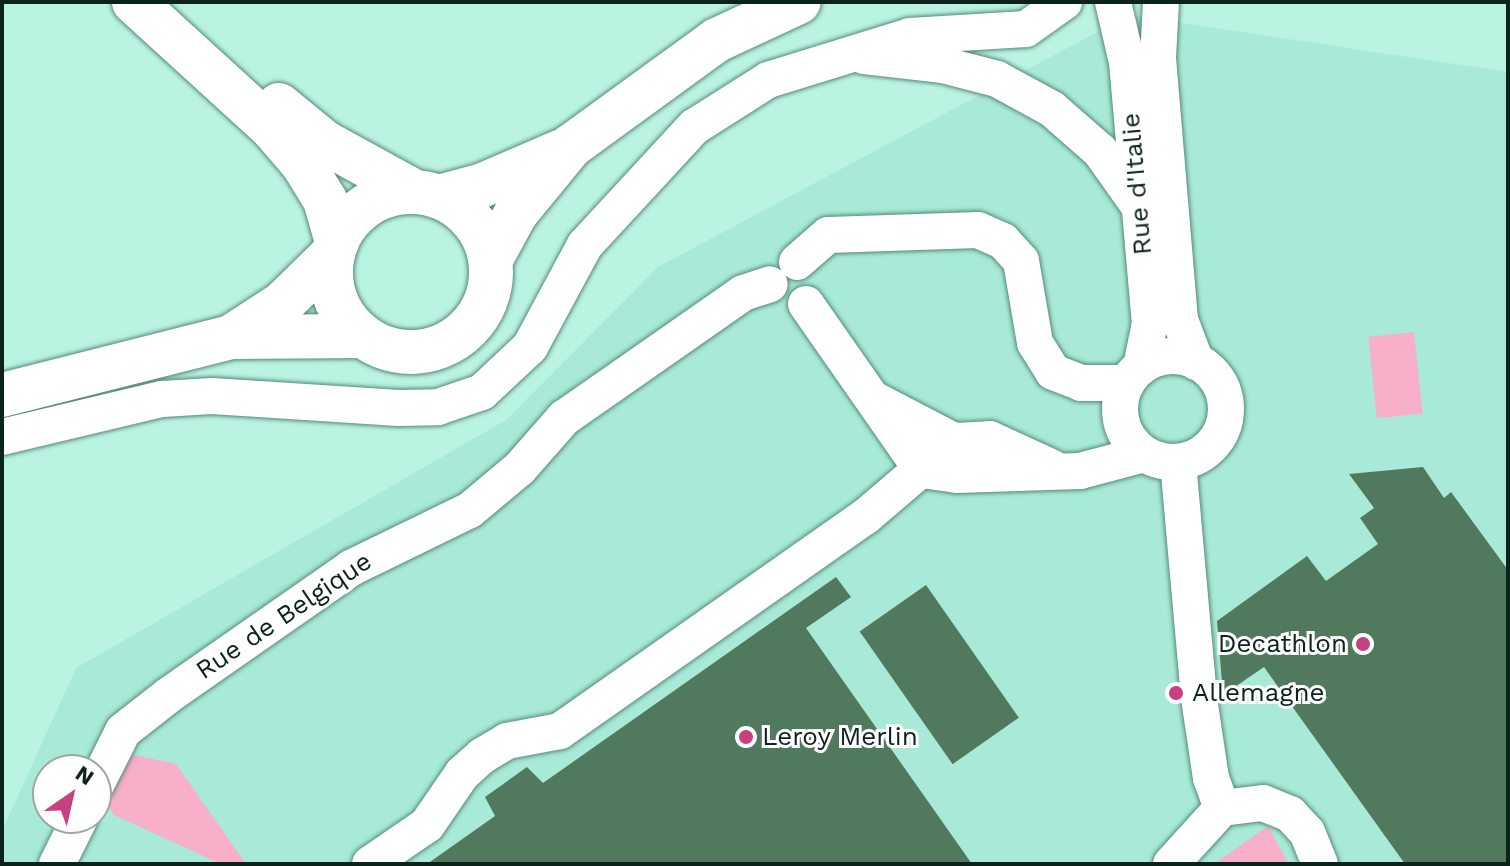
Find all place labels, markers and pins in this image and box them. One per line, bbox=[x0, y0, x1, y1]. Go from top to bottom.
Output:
place label: Decathlon bbox=[1218, 628, 1347, 660]
marker: Decathlon bbox=[1354, 635, 1372, 653]
place label: Allemagne bbox=[1192, 677, 1324, 709]
marker: Allemagne bbox=[1167, 684, 1185, 702]
place label: Leroy Merlin bbox=[762, 721, 918, 753]
marker: Leroy Merlin bbox=[737, 728, 755, 746]

